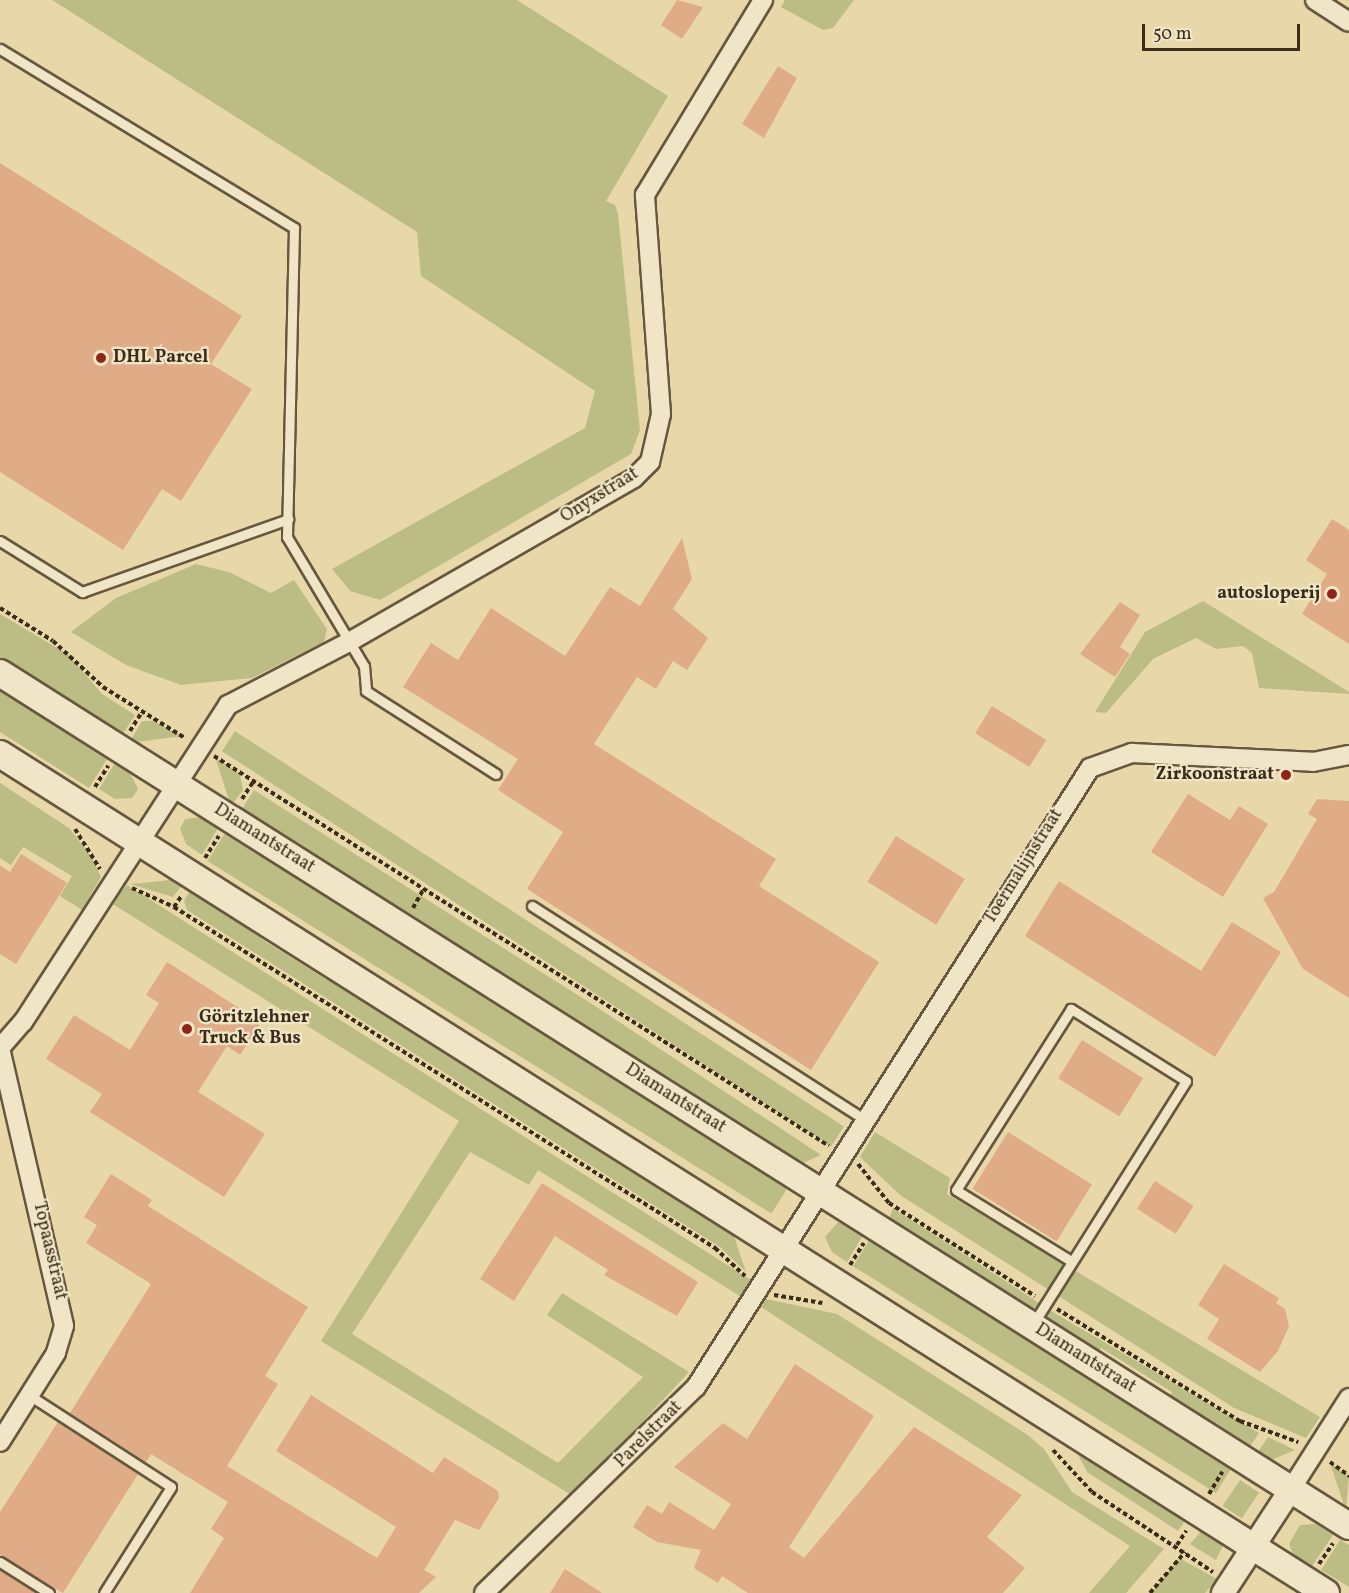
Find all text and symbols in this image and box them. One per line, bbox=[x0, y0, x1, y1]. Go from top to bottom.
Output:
scale bar bbox=[1145, 12, 1302, 50]
text: 50 m bbox=[1153, 22, 1192, 47]
place label: DHL Parcel bbox=[113, 347, 208, 369]
marker: DHL Parcel bbox=[94, 351, 108, 365]
street label: Onyxstraat bbox=[557, 464, 643, 528]
place label: autosloperij bbox=[1217, 583, 1320, 605]
marker: autosloperij bbox=[1325, 587, 1339, 601]
place label: Zirkoonstraat bbox=[1156, 764, 1274, 786]
marker: Zirkoonstraat bbox=[1279, 768, 1293, 782]
street label: Diamantstraat bbox=[210, 799, 318, 879]
street label: Toermalijnstraat bbox=[980, 805, 1068, 929]
place label: Göritzlehner Truck & Bus bbox=[199, 1008, 309, 1050]
marker: Göritzlehner Truck & Bus bbox=[180, 1022, 194, 1036]
street label: Diamantstraat bbox=[621, 1059, 729, 1139]
street label: Topaasstraat bbox=[27, 1200, 71, 1302]
street label: Diamantstraat bbox=[1031, 1319, 1139, 1399]
street label: Parelstraat bbox=[611, 1397, 687, 1473]

